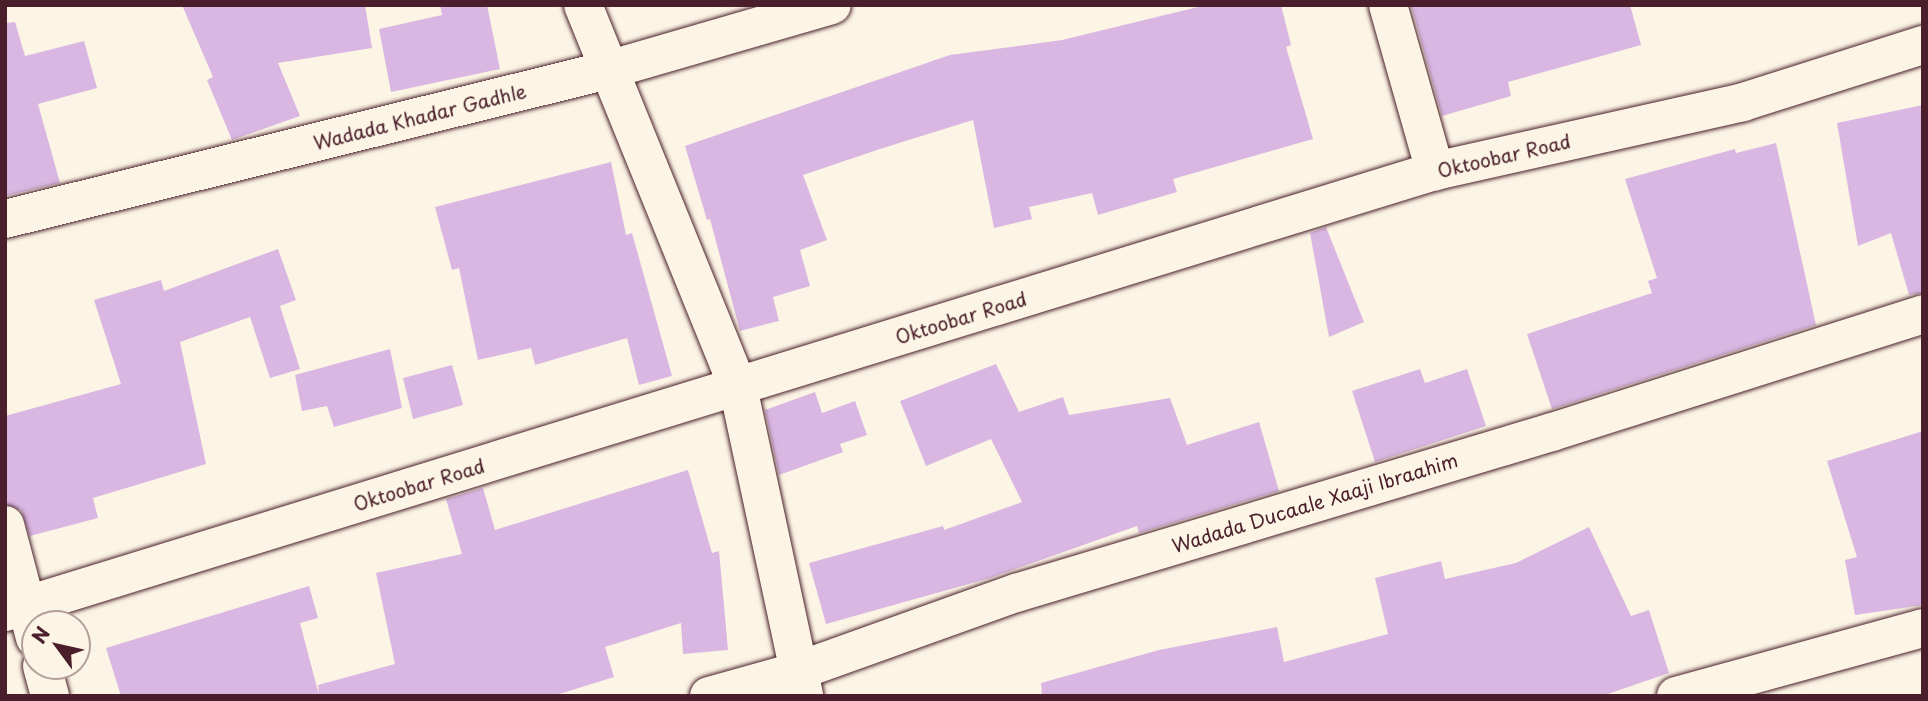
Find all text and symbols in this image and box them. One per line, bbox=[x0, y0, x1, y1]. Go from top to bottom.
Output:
street label: Wadada Khadar Gadhle bbox=[312, 80, 528, 154]
street label: Oktoobar Road bbox=[1435, 129, 1573, 183]
street label: Oktoobar Road bbox=[892, 287, 1030, 349]
street label: Wadada Ducaale Xaaji Ibraahim bbox=[1170, 449, 1460, 557]
street label: Oktoobar Road bbox=[350, 454, 488, 516]
north arrow bbox=[21, 610, 91, 680]
text: N bbox=[24, 621, 56, 649]

